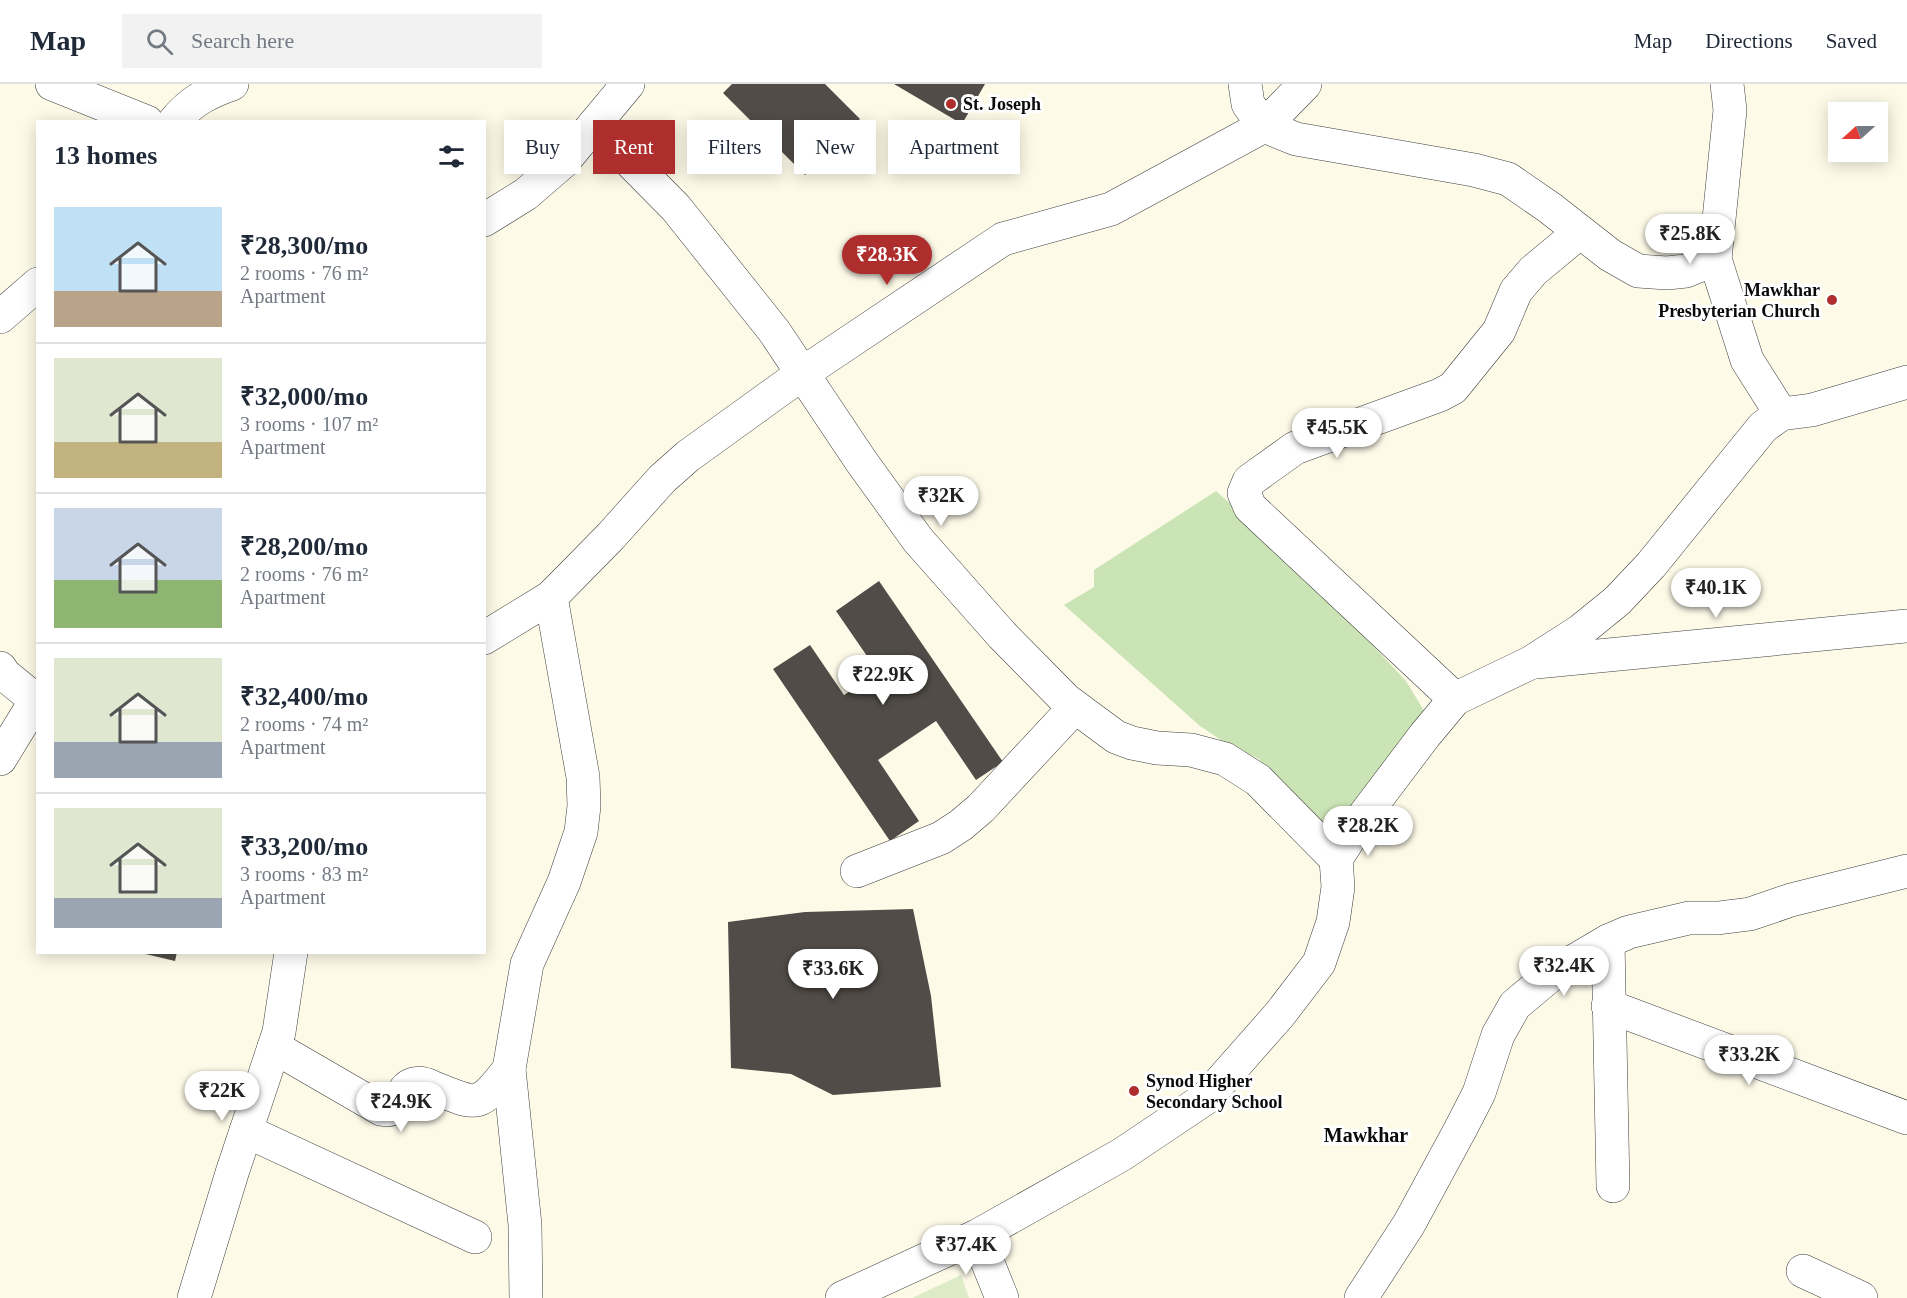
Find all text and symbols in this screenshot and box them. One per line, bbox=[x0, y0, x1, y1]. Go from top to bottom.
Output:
search box bbox=[122, 14, 542, 68]
text: Map bbox=[30, 25, 86, 56]
icon: search bbox=[143, 25, 176, 58]
text: Search here bbox=[191, 28, 294, 53]
text: Map bbox=[1634, 29, 1672, 53]
text: Directions bbox=[1705, 29, 1793, 53]
text: Saved bbox=[1826, 29, 1877, 53]
place label: St. Joseph bbox=[963, 94, 1041, 114]
marker: St. Joseph bbox=[944, 97, 958, 111]
north arrow bbox=[1828, 102, 1888, 162]
map controls bbox=[1828, 102, 1888, 162]
chip: Buy bbox=[504, 120, 581, 174]
chip: Rent bbox=[593, 120, 675, 174]
chip: Filters bbox=[687, 120, 782, 174]
chip: New bbox=[794, 120, 876, 174]
chip: Apartment bbox=[888, 120, 1020, 174]
icon: filters bbox=[435, 140, 468, 173]
text: 13 homes bbox=[54, 141, 157, 170]
pin: ₹25.8K bbox=[1641, 214, 1739, 265]
text: ₹25.8K bbox=[1659, 222, 1721, 244]
icon: home bbox=[102, 231, 174, 303]
text: ₹28,300/mo bbox=[240, 231, 368, 260]
pin: ₹28.3K bbox=[838, 235, 936, 286]
text: ₹28.3K bbox=[856, 243, 918, 265]
text: 2 rooms · 76 m² bbox=[240, 262, 368, 284]
place label: Mawkhar Presbyterian Church bbox=[1658, 280, 1820, 321]
text: Apartment bbox=[240, 285, 326, 307]
marker: Mawkhar Presbyterian Church bbox=[1825, 293, 1839, 307]
icon: home bbox=[102, 382, 174, 454]
text: ₹32,000/mo bbox=[240, 382, 368, 411]
pin: ₹45.5K bbox=[1288, 408, 1386, 459]
text: 3 rooms · 107 m² bbox=[240, 413, 378, 435]
text: ₹45.5K bbox=[1306, 416, 1368, 438]
text: Apartment bbox=[240, 436, 326, 458]
pin: ₹32K bbox=[905, 476, 977, 527]
text: ₹32K bbox=[918, 484, 965, 506]
icon: home bbox=[102, 532, 174, 604]
text: ₹28,200/mo bbox=[240, 532, 368, 561]
text: 2 rooms · 76 m² bbox=[240, 563, 368, 585]
pin: ₹40.1K bbox=[1667, 568, 1765, 619]
text: ₹40.1K bbox=[1685, 576, 1747, 598]
text: Apartment bbox=[240, 586, 326, 608]
pin: ₹22.9K bbox=[834, 655, 932, 706]
text: ₹22.9K bbox=[852, 663, 914, 685]
icon: home bbox=[102, 682, 174, 754]
text: ₹32,400/mo bbox=[240, 682, 368, 711]
text: 2 rooms · 74 m² bbox=[240, 713, 368, 735]
text: Apartment bbox=[240, 736, 326, 758]
pin: ₹28.2K bbox=[1319, 806, 1417, 857]
text: ₹28.2K bbox=[1337, 814, 1399, 836]
icon: home bbox=[102, 832, 174, 904]
text: ₹33,200/mo bbox=[240, 832, 368, 861]
text: 3 rooms · 83 m² bbox=[240, 863, 368, 885]
text: Apartment bbox=[240, 886, 326, 908]
pin: ₹32.4K bbox=[1515, 946, 1613, 997]
pin: ₹33.6K bbox=[784, 949, 882, 1000]
text: ₹32.4K bbox=[1533, 954, 1595, 976]
text: ₹33.6K bbox=[802, 957, 864, 979]
pin: ₹33.2K bbox=[1700, 1035, 1798, 1086]
text: ₹33.2K bbox=[1718, 1043, 1780, 1065]
pin: ₹22K bbox=[186, 1071, 258, 1122]
place label: Synod Higher Secondary School bbox=[1146, 1071, 1283, 1112]
text: ₹22K bbox=[199, 1079, 246, 1101]
pin: ₹24.9K bbox=[352, 1082, 450, 1133]
marker: Synod Higher Secondary School bbox=[1127, 1084, 1141, 1098]
text: ₹24.9K bbox=[370, 1090, 432, 1112]
district label: Mawkhar bbox=[1324, 1124, 1408, 1146]
pin: ₹37.4K bbox=[917, 1225, 1015, 1276]
text: ₹37.4K bbox=[935, 1233, 997, 1255]

